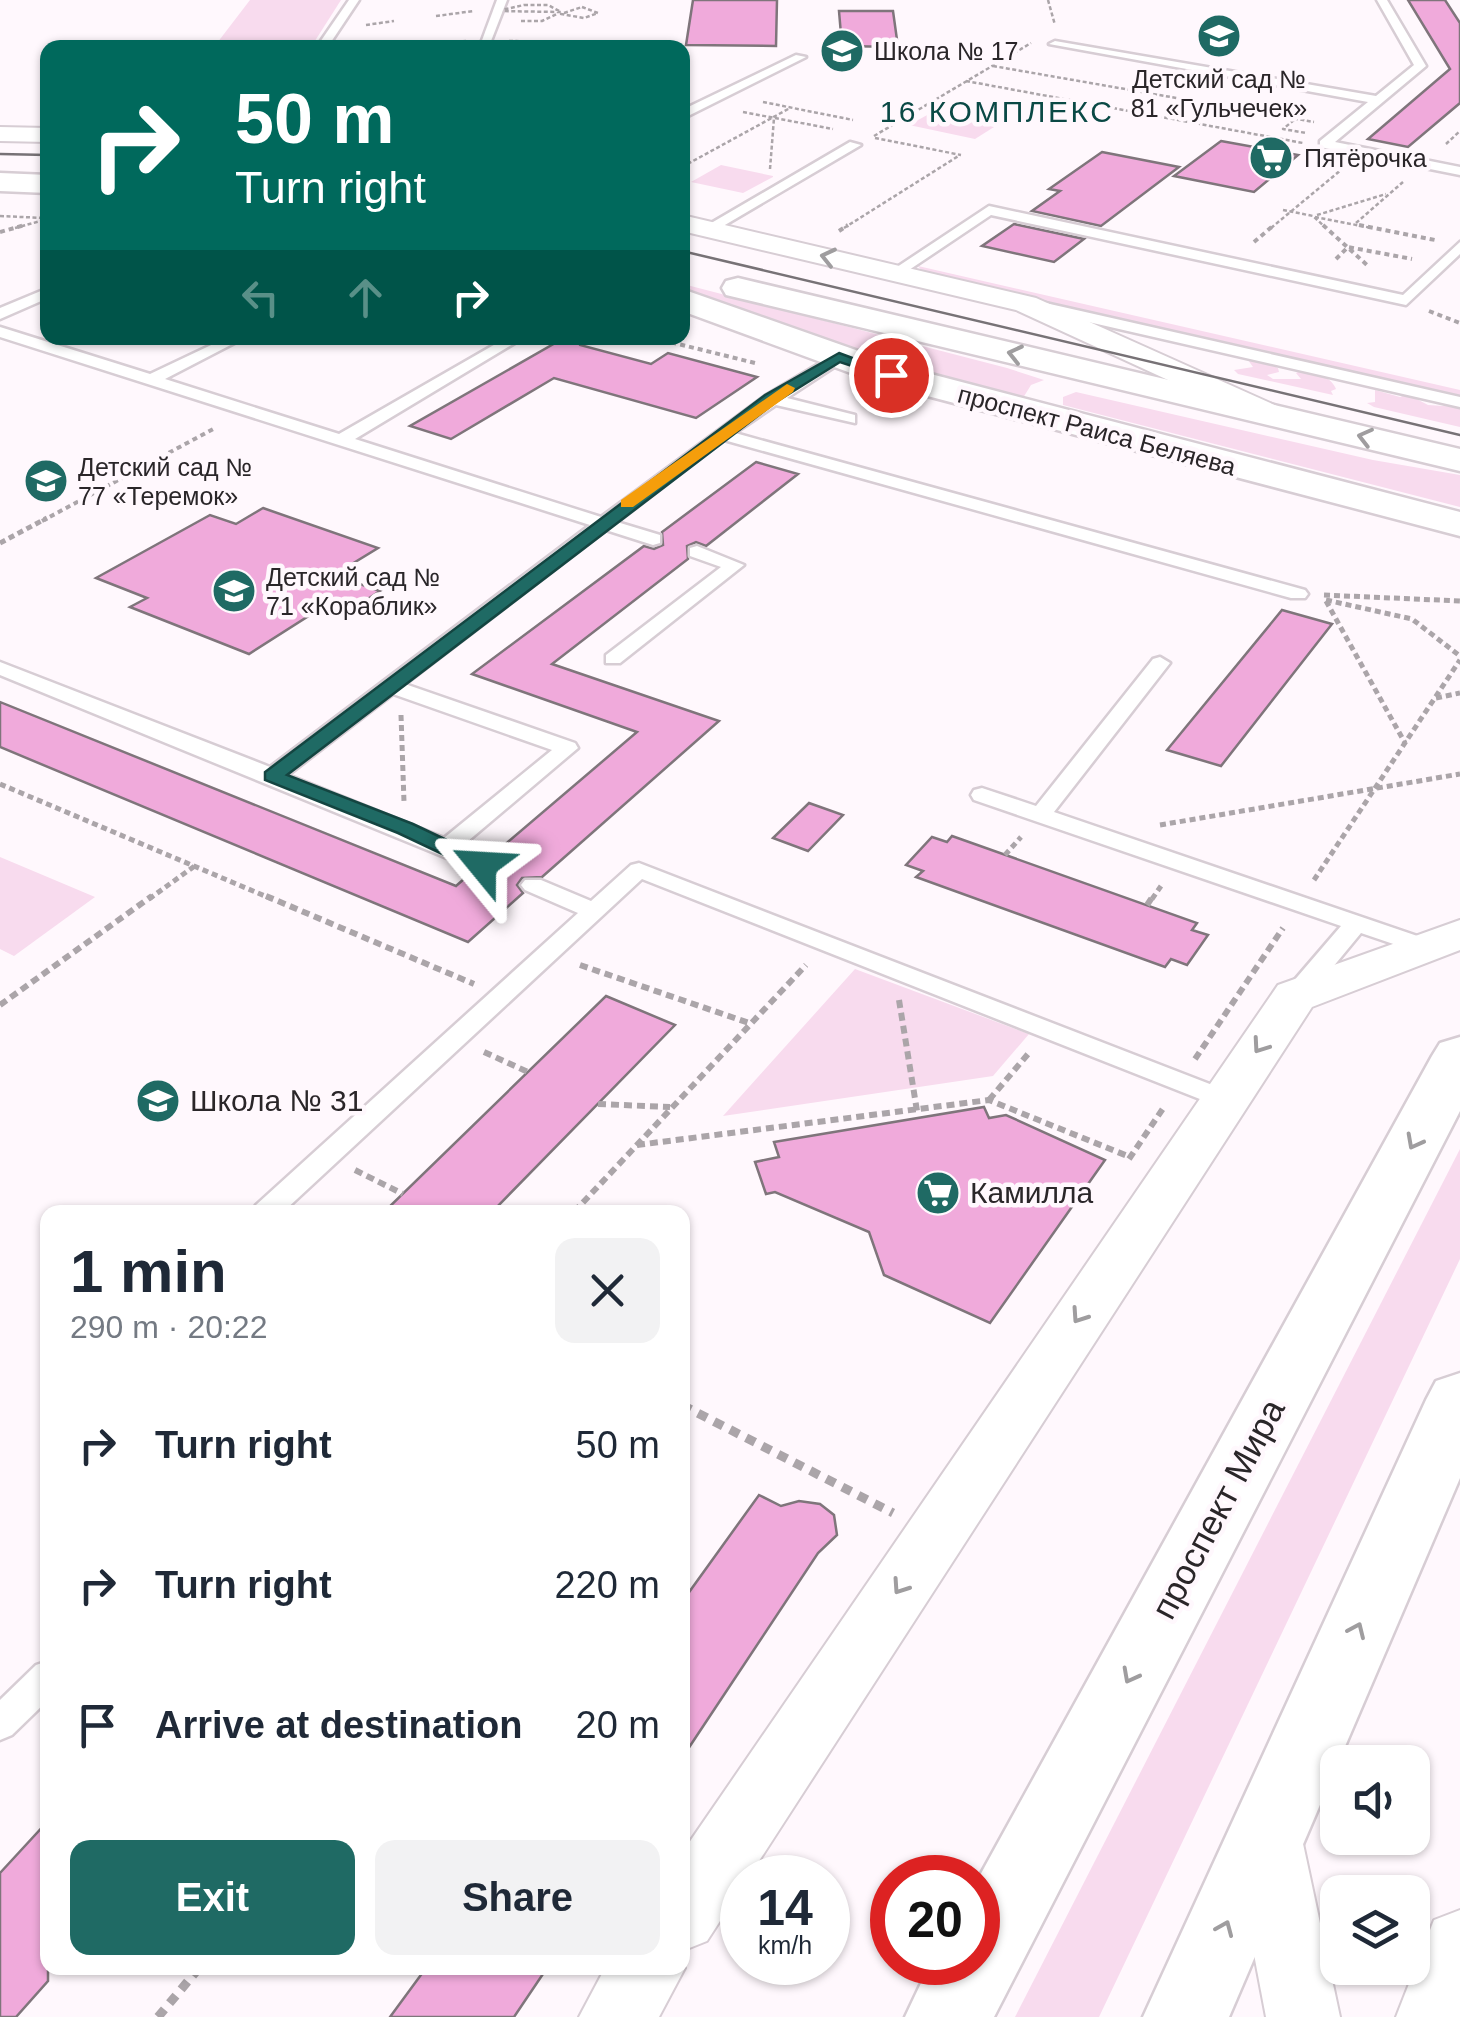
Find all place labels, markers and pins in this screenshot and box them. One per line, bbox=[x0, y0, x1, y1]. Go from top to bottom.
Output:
school or university icon: Детский сад № 81 «Гульчечек» bbox=[1196, 13, 1242, 59]
school or university icon: Школа № 17 bbox=[819, 28, 865, 74]
place label: Школа № 17 bbox=[874, 37, 1019, 65]
place label: Детский сад № 81 «Гульчечек» bbox=[1131, 65, 1307, 122]
supermarket icon: Пятёрочка bbox=[1248, 135, 1294, 181]
place label: Пятёрочка bbox=[1304, 144, 1427, 172]
pin bbox=[849, 333, 934, 418]
place label: Детский сад № 77 «Теремок» bbox=[78, 453, 252, 510]
school or university icon: Детский сад № 77 «Теремок» bbox=[23, 458, 69, 504]
place label: Детский сад № 71 «Кораблик» bbox=[266, 563, 440, 620]
school or university icon: Детский сад № 71 «Кораблик» bbox=[211, 568, 257, 614]
school or university icon: Школа № 31 bbox=[135, 1078, 181, 1124]
place label: Школа № 31 bbox=[190, 1084, 363, 1117]
supermarket icon: Камилла bbox=[915, 1170, 961, 1216]
place label: Камилла bbox=[970, 1176, 1094, 1209]

